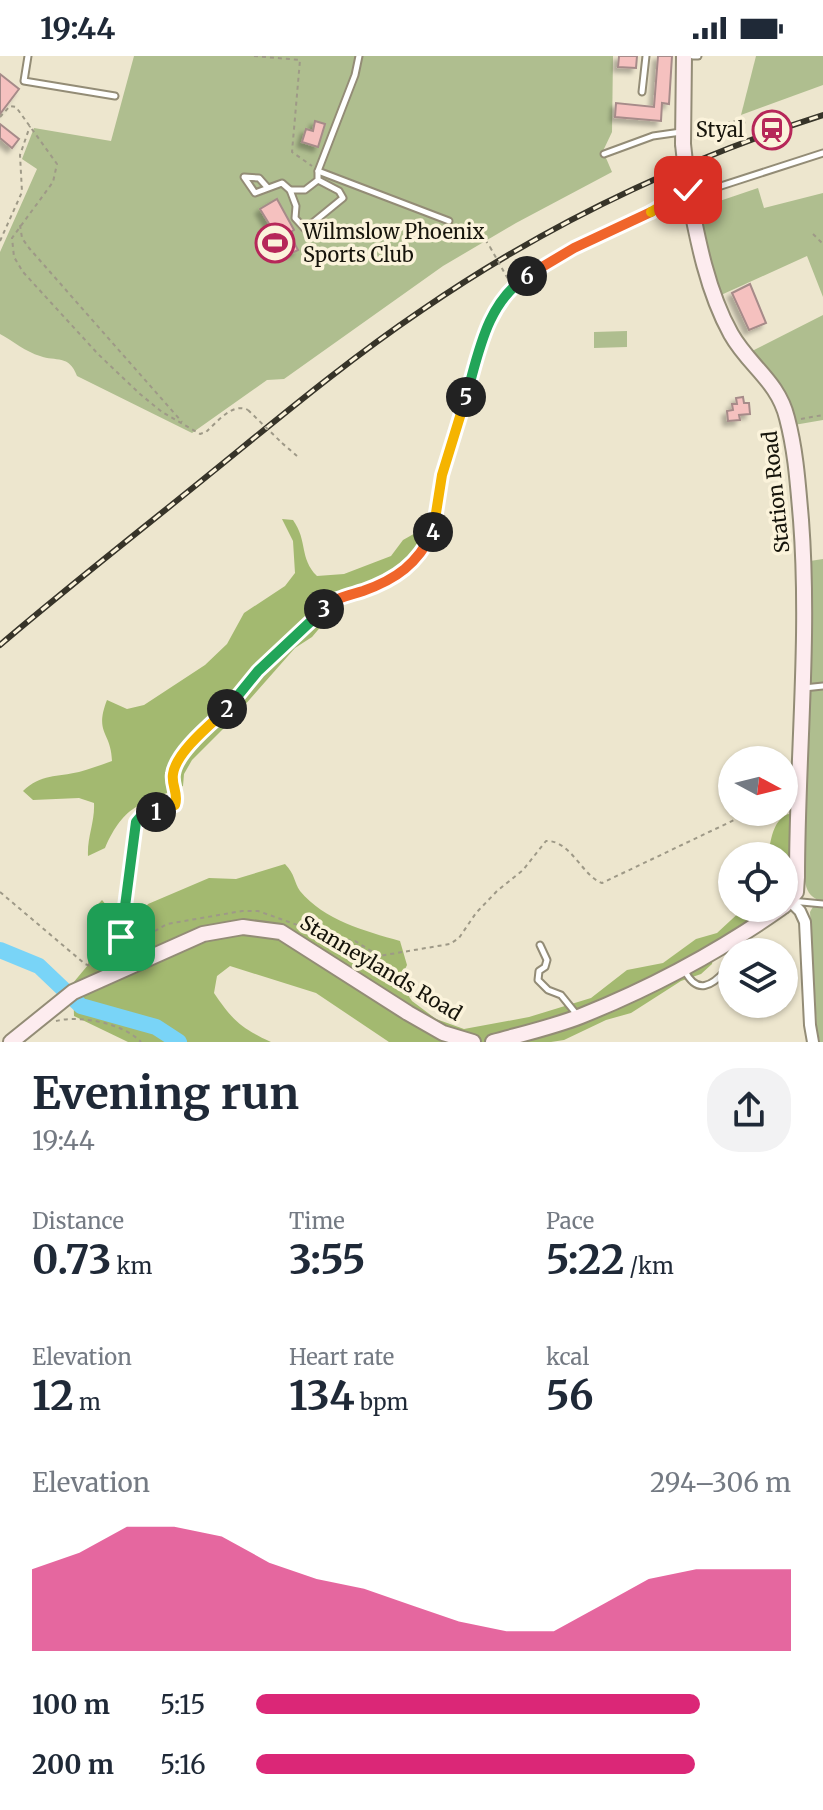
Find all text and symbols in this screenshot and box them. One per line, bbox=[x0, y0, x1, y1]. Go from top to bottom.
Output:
text: 19:44 bbox=[40, 9, 115, 47]
station icon: Styal bbox=[751, 109, 793, 151]
place label: Styal bbox=[696, 117, 744, 142]
pin bbox=[654, 156, 722, 224]
icon: check bbox=[666, 168, 710, 212]
place label: Wilmslow Phoenix Sports Club bbox=[302, 219, 485, 267]
sports icon: Wilmslow Phoenix Sports Club bbox=[254, 222, 296, 264]
pin: 6 bbox=[507, 256, 547, 296]
text: 6 bbox=[520, 262, 534, 290]
pin: 5 bbox=[446, 377, 486, 417]
text: 5 bbox=[460, 383, 472, 411]
street label: Station Road bbox=[757, 430, 794, 554]
pin: 4 bbox=[413, 512, 453, 552]
text: 4 bbox=[426, 518, 440, 546]
pin: 3 bbox=[304, 589, 344, 629]
text: 3 bbox=[318, 595, 330, 623]
pin: 2 bbox=[207, 689, 247, 729]
text: 2 bbox=[221, 695, 233, 723]
north arrow bbox=[718, 746, 798, 826]
map controls bbox=[718, 746, 798, 1018]
pin: 1 bbox=[136, 792, 176, 832]
text: 1 bbox=[151, 798, 161, 826]
button: locate bbox=[718, 842, 798, 922]
pin bbox=[87, 903, 155, 971]
street label: Stanneylands Road bbox=[296, 909, 467, 1026]
icon: arrive bbox=[99, 915, 143, 959]
button: layers bbox=[718, 938, 798, 1018]
text: Evening run bbox=[32, 1066, 299, 1121]
button: share bbox=[707, 1068, 791, 1152]
text: 19:44 bbox=[32, 1124, 95, 1157]
text: Distance bbox=[32, 1207, 124, 1235]
text: Time bbox=[289, 1207, 345, 1235]
text: Pace bbox=[546, 1207, 594, 1235]
text: 0.73 bbox=[32, 1235, 111, 1285]
text: 3:55 bbox=[289, 1235, 365, 1285]
text: 5:22 bbox=[546, 1235, 624, 1285]
text: km bbox=[111, 1252, 152, 1280]
text: /km bbox=[624, 1252, 674, 1280]
text: Elevation bbox=[32, 1343, 132, 1371]
text: Heart rate bbox=[289, 1343, 394, 1371]
text: kcal bbox=[546, 1343, 589, 1371]
text: 12 bbox=[32, 1371, 74, 1421]
text: 134 bbox=[289, 1371, 355, 1421]
text: 56 bbox=[546, 1371, 594, 1421]
text: m bbox=[74, 1388, 101, 1416]
text: bpm bbox=[355, 1388, 408, 1416]
text: Elevation bbox=[32, 1466, 150, 1499]
text: 294–306 m bbox=[650, 1466, 791, 1499]
text: 100 m bbox=[32, 1688, 110, 1721]
text: 5:15 bbox=[160, 1688, 205, 1721]
text: 200 m bbox=[32, 1748, 114, 1781]
text: 5:16 bbox=[160, 1748, 206, 1781]

